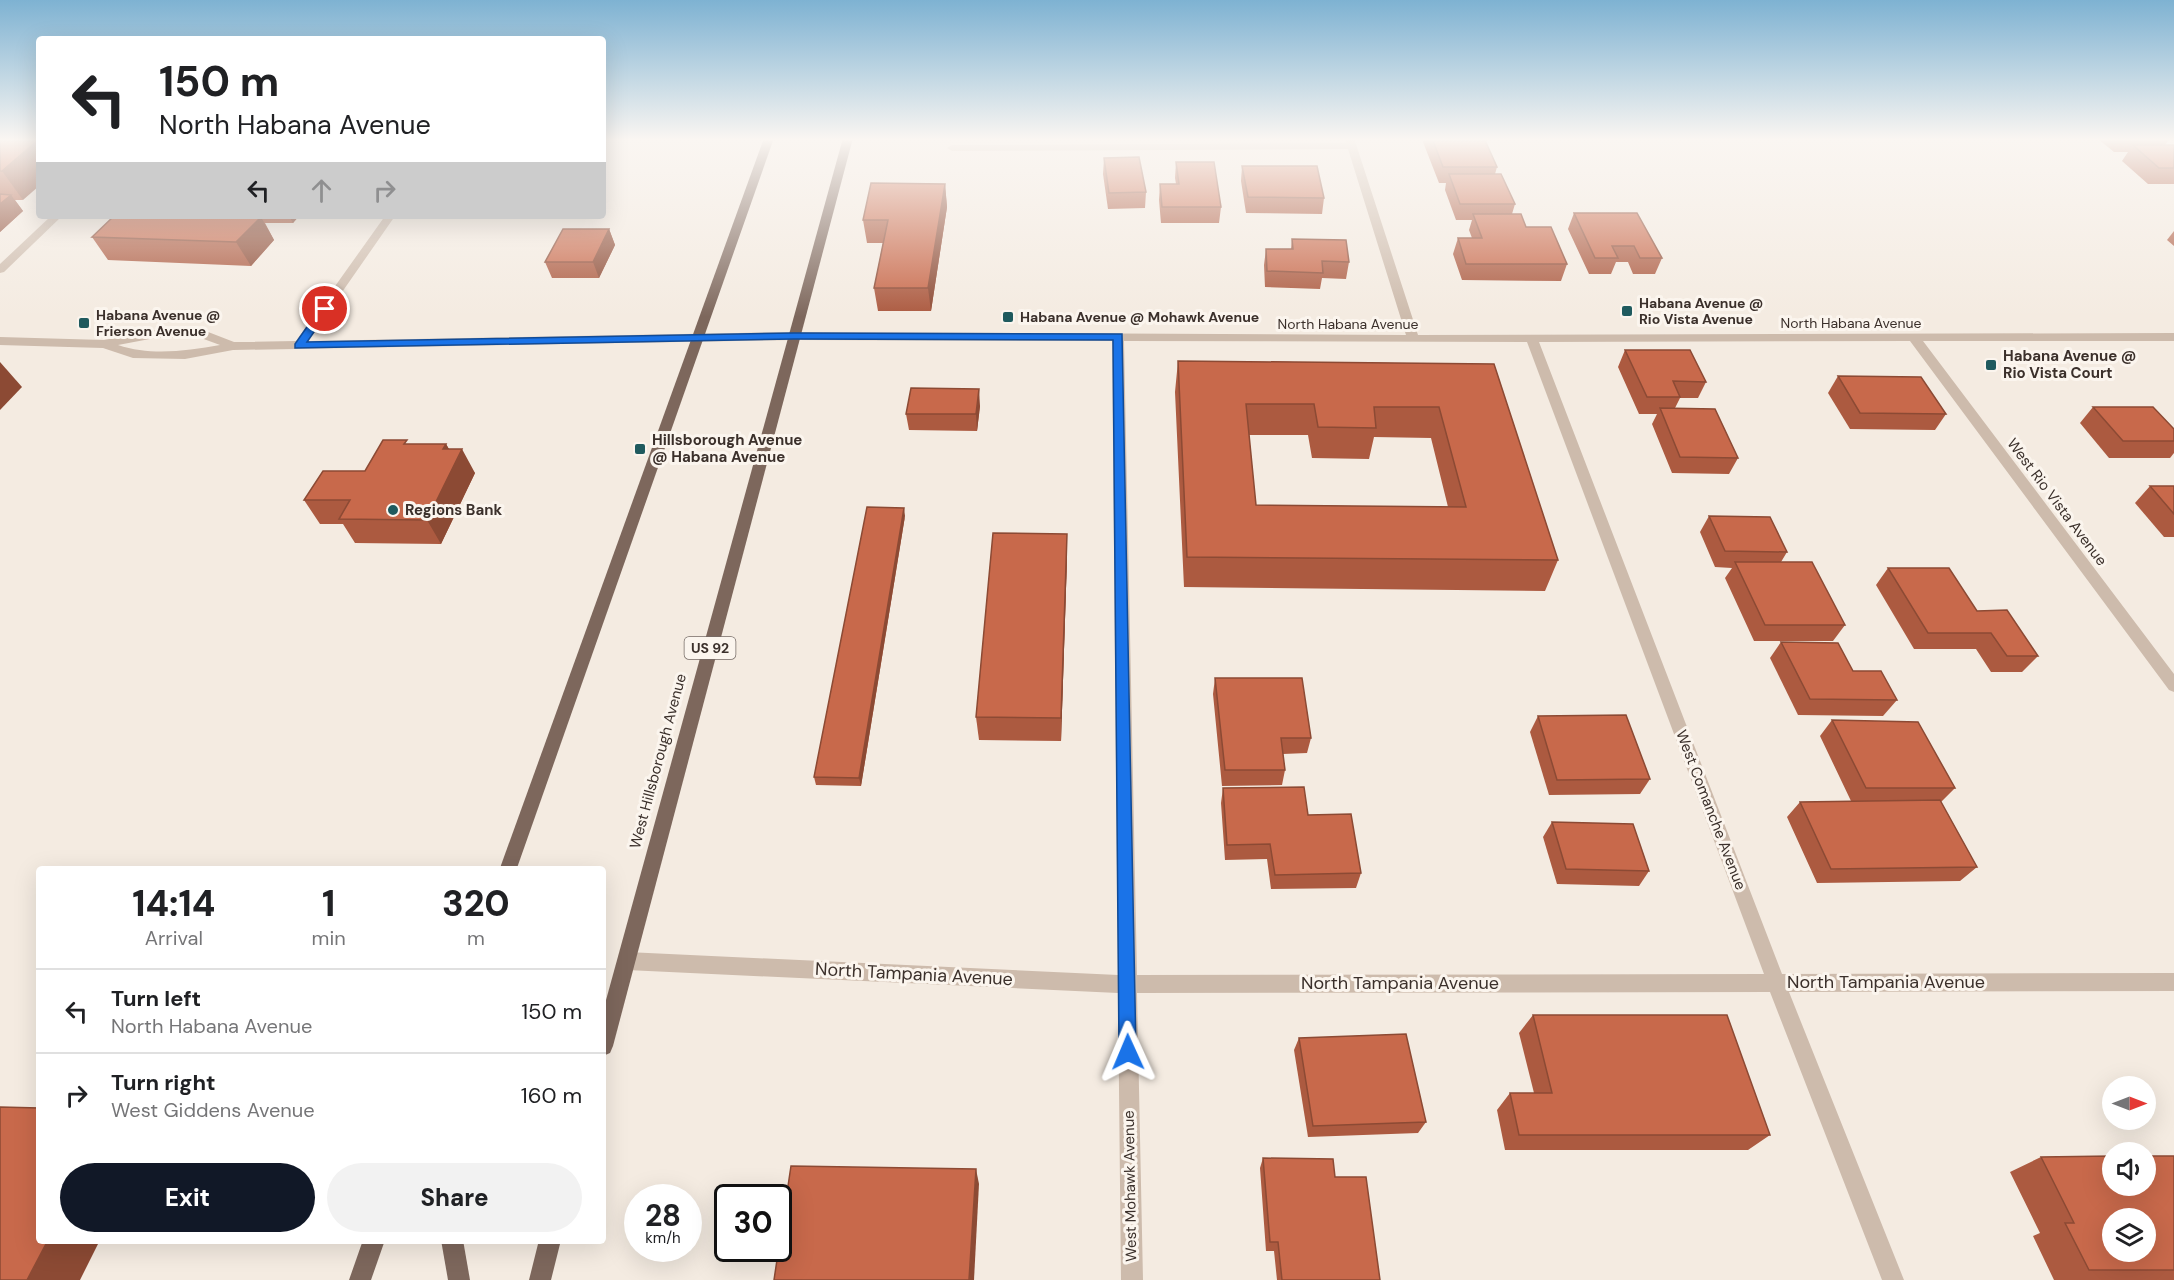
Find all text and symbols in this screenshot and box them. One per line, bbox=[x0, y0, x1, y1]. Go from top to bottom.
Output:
text: 150 m bbox=[159, 54, 279, 109]
icon: left bbox=[60, 60, 138, 138]
text: North Habana Avenue bbox=[159, 107, 431, 142]
icon: left bbox=[242, 174, 275, 207]
icon: ahead bbox=[305, 174, 338, 207]
icon: right bbox=[368, 174, 401, 207]
pin bbox=[299, 283, 350, 334]
icon: arrive bbox=[308, 292, 341, 325]
place label: Habana Avenue @ Rio Vista Avenue bbox=[1639, 294, 1763, 328]
marker: Habana Avenue @ Rio Vista Avenue bbox=[1620, 304, 1634, 318]
place label: Habana Avenue @ Frierson Avenue bbox=[96, 306, 220, 340]
place label: Habana Avenue @ Mohawk Avenue bbox=[1020, 308, 1259, 326]
marker: Habana Avenue @ Mohawk Avenue bbox=[1001, 310, 1015, 324]
street label: North Habana Avenue bbox=[1781, 314, 1921, 332]
street label: North Habana Avenue bbox=[1278, 315, 1418, 333]
marker: Habana Avenue @ Frierson Avenue bbox=[77, 316, 91, 330]
place label: Habana Avenue @ Rio Vista Court bbox=[2003, 346, 2136, 383]
marker: Habana Avenue @ Rio Vista Court bbox=[1984, 358, 1998, 372]
place label: Hillsborough Avenue @ Habana Avenue bbox=[652, 430, 802, 467]
street label: West Rio Vista Avenue bbox=[2002, 434, 2112, 570]
marker: Hillsborough Avenue @ Habana Avenue bbox=[633, 442, 647, 456]
place label: Regions Bank bbox=[405, 500, 502, 520]
marker: Regions Bank bbox=[386, 503, 400, 517]
road number: US 92 bbox=[684, 637, 736, 659]
street label: West Hillsborough Avenue bbox=[625, 671, 691, 851]
street label: West Comanche Avenue bbox=[1671, 727, 1751, 893]
text: 14:14 bbox=[132, 880, 215, 927]
text: 1 bbox=[322, 880, 335, 927]
text: 320 bbox=[442, 880, 510, 927]
text: Arrival bbox=[145, 925, 203, 951]
text: min bbox=[312, 925, 346, 951]
text: m bbox=[467, 925, 485, 951]
street label: North Tampania Avenue bbox=[814, 957, 1014, 991]
street label: North Tampania Avenue bbox=[1787, 970, 1985, 994]
street label: North Tampania Avenue bbox=[1301, 971, 1499, 995]
text: Turn left bbox=[111, 984, 201, 1013]
icon: left bbox=[60, 995, 93, 1028]
text: 150 m bbox=[521, 997, 582, 1026]
text: North Habana Avenue bbox=[111, 1013, 312, 1039]
position arrow bbox=[1096, 1020, 1160, 1084]
text: Turn right bbox=[111, 1068, 216, 1097]
north arrow bbox=[2102, 1076, 2156, 1130]
map controls bbox=[2102, 1076, 2156, 1262]
icon: right bbox=[60, 1079, 93, 1112]
text: 160 m bbox=[521, 1081, 582, 1110]
text: West Giddens Avenue bbox=[111, 1097, 315, 1123]
street label: West Mohawk Avenue bbox=[1119, 1110, 1141, 1262]
button: sound bbox=[2102, 1142, 2156, 1196]
button: Exit bbox=[60, 1163, 315, 1232]
button: Share bbox=[327, 1163, 582, 1232]
speed limit sign: 30 bbox=[714, 1184, 792, 1262]
text: 28 bbox=[645, 1196, 681, 1235]
button: layers bbox=[2102, 1208, 2156, 1262]
text: km/h bbox=[645, 1228, 681, 1248]

